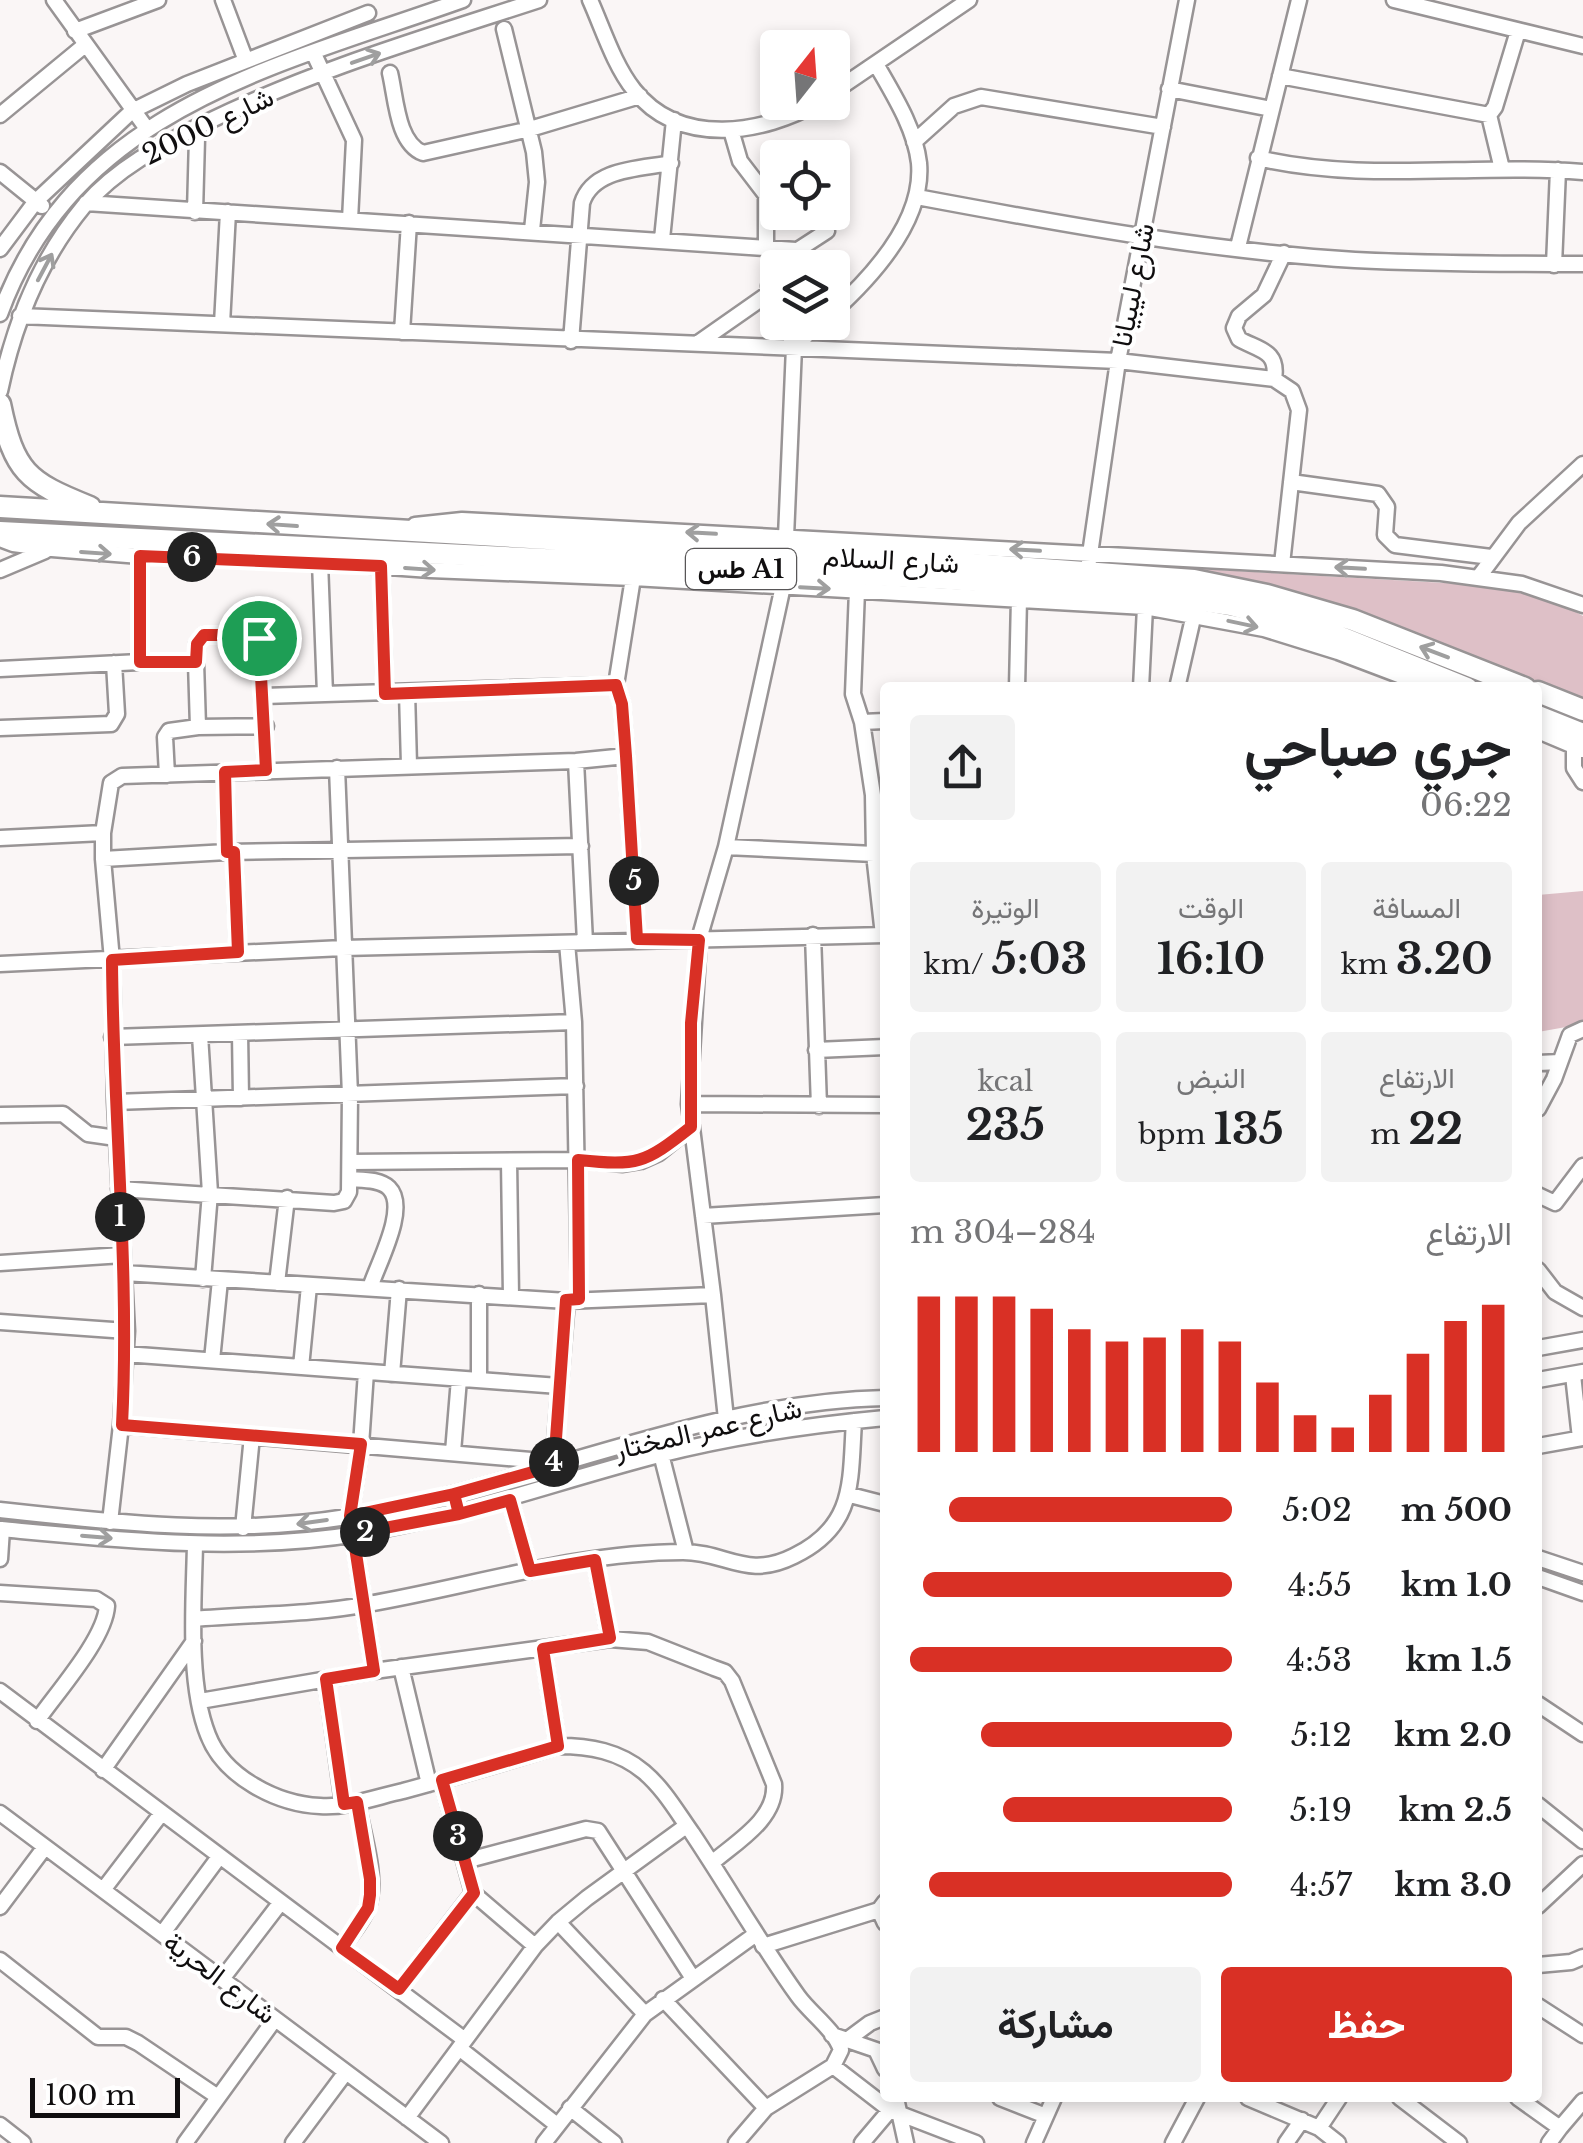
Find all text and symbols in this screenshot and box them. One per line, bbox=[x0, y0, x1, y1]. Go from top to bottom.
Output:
north arrow bbox=[760, 30, 850, 120]
map controls bbox=[760, 30, 850, 340]
one-way arrow bbox=[350, 47, 382, 65]
street label: شارع 2000 bbox=[137, 79, 280, 174]
button: locate bbox=[760, 140, 850, 230]
street label: شارع ليبيانا bbox=[1104, 220, 1163, 350]
button: layers bbox=[760, 250, 850, 340]
one-way arrow bbox=[36, 253, 55, 282]
one-way arrow bbox=[267, 515, 299, 534]
one-way arrow bbox=[685, 523, 717, 542]
pin: 6 bbox=[167, 532, 217, 582]
text: 6 bbox=[183, 539, 201, 574]
street label: شارع السلام bbox=[822, 539, 960, 582]
one-way arrow bbox=[1010, 540, 1042, 559]
one-way arrow bbox=[79, 543, 111, 562]
road number: طس A1 bbox=[686, 549, 796, 589]
one-way arrow bbox=[1334, 558, 1367, 577]
one-way arrow bbox=[404, 560, 436, 579]
one-way arrow bbox=[798, 578, 830, 597]
pin bbox=[217, 596, 302, 681]
icon: arrive bbox=[232, 611, 287, 666]
one-way arrow bbox=[1226, 616, 1258, 635]
one-way arrow bbox=[1420, 641, 1450, 659]
text: جري صباحي bbox=[1244, 713, 1512, 781]
button: share bbox=[910, 715, 1015, 820]
text: 06:22 bbox=[1420, 785, 1512, 825]
pin: 5 bbox=[609, 856, 659, 906]
text: 5 bbox=[626, 863, 642, 898]
text: الوتيرة bbox=[971, 891, 1040, 926]
text: الوقت bbox=[1178, 891, 1244, 926]
text: المسافة bbox=[1372, 891, 1461, 926]
text: 5:03 bbox=[992, 933, 1087, 985]
text: 16:10 bbox=[1157, 933, 1265, 985]
text: 3.20 bbox=[1396, 933, 1493, 985]
text: /km bbox=[924, 947, 992, 982]
text: km bbox=[1341, 947, 1396, 982]
text: النبض bbox=[1176, 1061, 1246, 1096]
text: الارتفاع bbox=[1379, 1061, 1455, 1096]
text: kcal bbox=[977, 1064, 1033, 1099]
text: 235 bbox=[966, 1099, 1045, 1151]
text: 135 bbox=[1214, 1103, 1284, 1155]
text: 22 bbox=[1408, 1103, 1463, 1155]
text: bpm bbox=[1138, 1117, 1214, 1152]
text: m bbox=[1370, 1117, 1408, 1152]
pin: 1 bbox=[95, 1192, 145, 1242]
text: 1 bbox=[114, 1199, 126, 1234]
text: 284–304 m bbox=[910, 1212, 1096, 1252]
text: الارتفاع bbox=[1425, 1214, 1512, 1254]
street label: شارع عمر المختار bbox=[610, 1390, 805, 1469]
pin: 4 bbox=[529, 1437, 579, 1487]
text: 4 bbox=[545, 1444, 563, 1479]
text: 5:02 bbox=[1282, 1490, 1352, 1530]
text: 500 m bbox=[1401, 1490, 1512, 1530]
pin: 2 bbox=[340, 1507, 390, 1557]
one-way arrow bbox=[296, 1513, 329, 1531]
text: 2 bbox=[356, 1514, 374, 1549]
one-way arrow bbox=[81, 1528, 113, 1547]
text: 4:55 bbox=[1288, 1565, 1352, 1605]
text: 1.0 km bbox=[1401, 1565, 1512, 1605]
text: 4:53 bbox=[1286, 1640, 1352, 1680]
text: 1.5 km bbox=[1406, 1640, 1512, 1680]
text: 5:12 bbox=[1291, 1715, 1352, 1755]
text: 2.0 km bbox=[1394, 1715, 1512, 1755]
text: 5:19 bbox=[1290, 1790, 1352, 1830]
text: 2.5 km bbox=[1399, 1790, 1512, 1830]
pin: 3 bbox=[433, 1811, 483, 1861]
text: 3 bbox=[449, 1818, 467, 1853]
text: 4:57 bbox=[1290, 1865, 1352, 1905]
text: 3.0 km bbox=[1395, 1865, 1512, 1905]
street label: شارع الحرية bbox=[156, 1924, 283, 2033]
button: مشاركة bbox=[910, 1967, 1201, 2082]
button: حفظ bbox=[1221, 1967, 1512, 2082]
scale bar bbox=[30, 2073, 180, 2118]
text: 100 m bbox=[45, 2078, 136, 2113]

